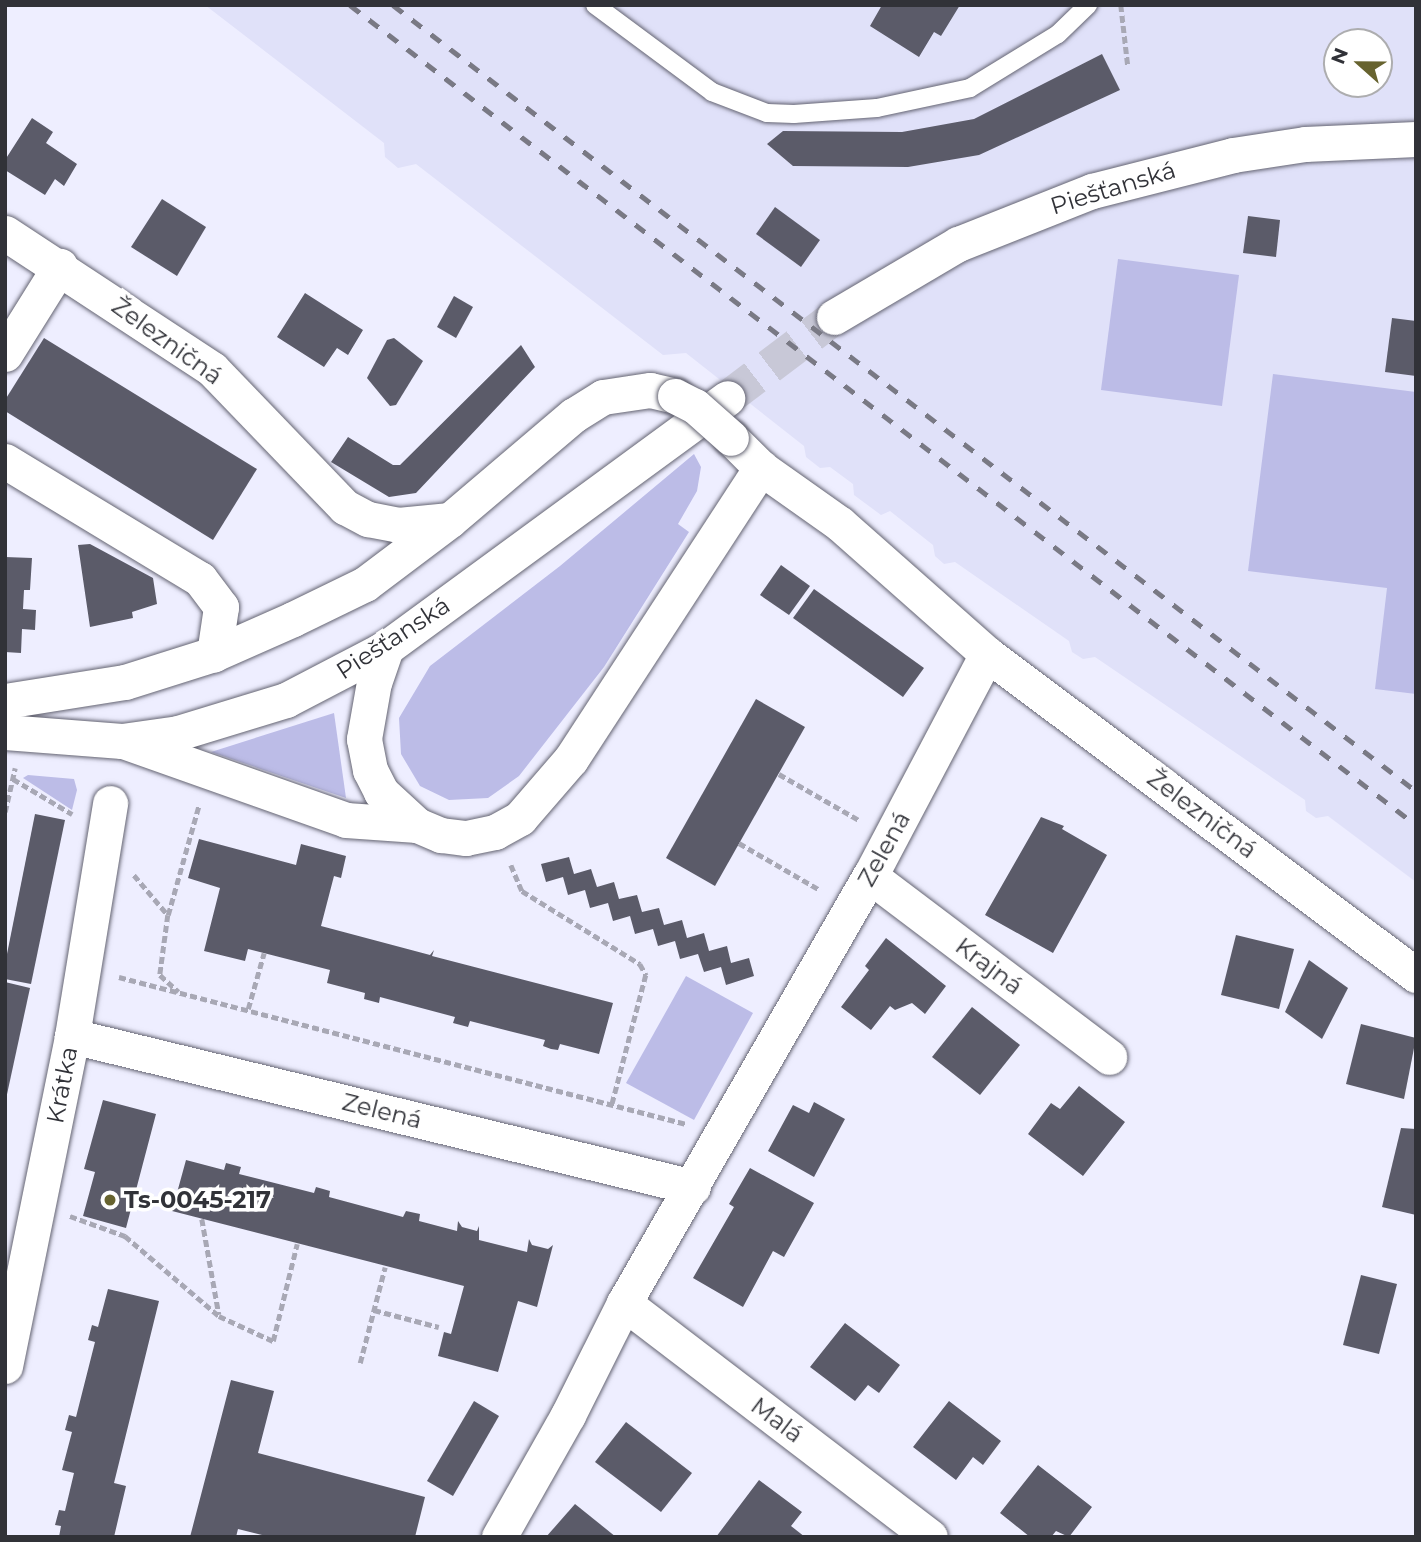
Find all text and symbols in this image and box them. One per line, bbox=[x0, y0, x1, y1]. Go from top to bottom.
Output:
north arrow bbox=[1323, 28, 1393, 98]
text: N bbox=[1326, 45, 1353, 67]
street label: Piešťanská bbox=[1047, 155, 1179, 221]
street label: Železničná bbox=[106, 291, 228, 391]
street label: Piešťanská bbox=[331, 591, 455, 685]
street label: Železničná bbox=[1142, 764, 1262, 864]
street label: Zelená bbox=[852, 807, 916, 891]
street label: Krajná bbox=[950, 931, 1028, 1001]
street label: Krátka bbox=[40, 1044, 84, 1126]
street label: Zelená bbox=[339, 1087, 425, 1135]
place label: Ts-0045-217 bbox=[124, 1186, 271, 1214]
marker: Ts-0045-217 bbox=[102, 1192, 118, 1208]
street label: Malá bbox=[745, 1391, 809, 1449]

